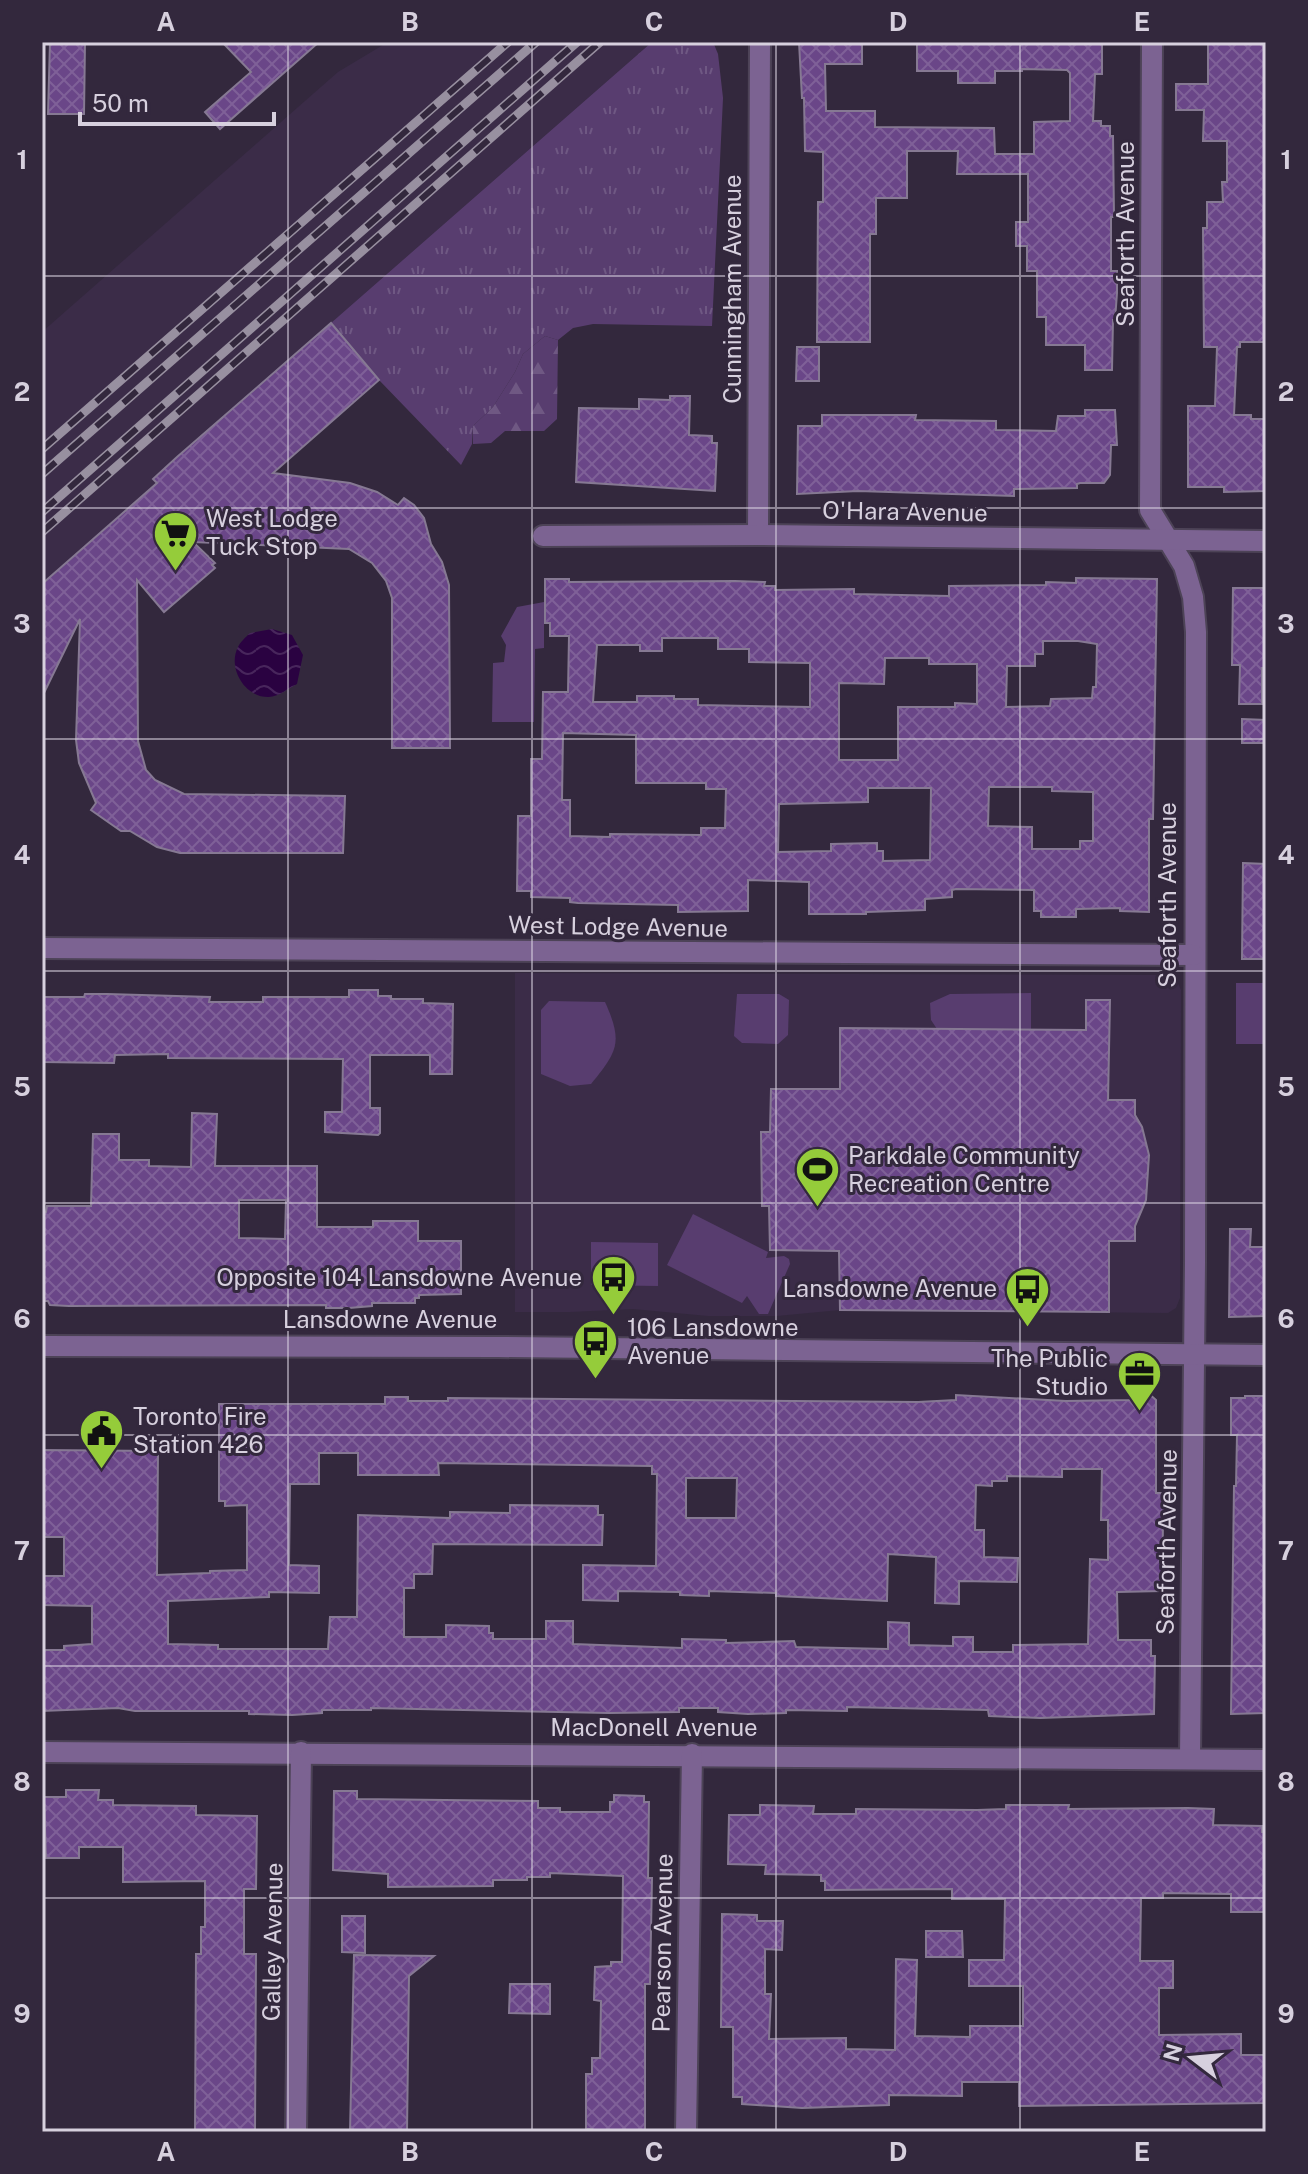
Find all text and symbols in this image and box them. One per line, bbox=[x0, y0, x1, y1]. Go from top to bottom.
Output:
text: A bbox=[157, 6, 176, 37]
text: B bbox=[401, 6, 419, 37]
text: C bbox=[645, 6, 663, 37]
text: D bbox=[889, 6, 907, 37]
text: E bbox=[1134, 6, 1150, 37]
scale bar bbox=[80, 76, 274, 126]
text: 50 m bbox=[92, 89, 149, 117]
street label: Seaforth Avenue bbox=[1111, 141, 1139, 327]
text: 1 bbox=[16, 144, 28, 175]
text: 1 bbox=[1280, 144, 1292, 175]
street label: Cunningham Avenue bbox=[718, 174, 746, 404]
text: 2 bbox=[14, 376, 30, 407]
text: 2 bbox=[1278, 376, 1294, 407]
street label: O'Hara Avenue bbox=[822, 496, 988, 526]
place label: West Lodge Tuck Stop bbox=[206, 504, 338, 560]
supermarket icon: West Lodge Tuck Stop bbox=[151, 509, 199, 572]
text: 3 bbox=[13, 608, 31, 639]
text: 3 bbox=[1277, 608, 1295, 639]
street label: Seaforth Avenue bbox=[1153, 802, 1181, 988]
text: 4 bbox=[13, 839, 31, 870]
text: 4 bbox=[1277, 839, 1295, 870]
street label: West Lodge Avenue bbox=[508, 910, 728, 942]
text: 5 bbox=[13, 1071, 31, 1102]
text: 5 bbox=[1277, 1071, 1295, 1102]
place label: Parkdale Community Recreation Centre bbox=[848, 1141, 1080, 1197]
sports icon: Parkdale Community Recreation Centre bbox=[793, 1146, 841, 1209]
bus stop icon: Opposite 104 Lansdowne Avenue bbox=[589, 1254, 637, 1317]
place label: Opposite 104 Lansdowne Avenue bbox=[216, 1263, 582, 1291]
bus stop icon: Lansdowne Avenue bbox=[1004, 1265, 1052, 1328]
place label: Lansdowne Avenue bbox=[782, 1274, 997, 1302]
text: 6 bbox=[13, 1303, 31, 1334]
text: 6 bbox=[1277, 1303, 1295, 1334]
street label: Lansdowne Avenue bbox=[283, 1305, 497, 1333]
place label: 106 Lansdowne Avenue bbox=[627, 1313, 799, 1369]
bus stop icon: 106 Lansdowne Avenue bbox=[572, 1318, 620, 1381]
place label: The Public Studio bbox=[991, 1344, 1108, 1400]
office icon: The Public Studio bbox=[1115, 1349, 1163, 1412]
place label: Toronto Fire Station 426 bbox=[133, 1402, 267, 1458]
public building icon: Toronto Fire Station 426 bbox=[78, 1407, 126, 1470]
street label: Seaforth Avenue bbox=[1150, 1449, 1182, 1635]
text: 7 bbox=[14, 1535, 30, 1566]
text: 7 bbox=[1278, 1535, 1294, 1566]
street label: MacDonell Avenue bbox=[550, 1713, 758, 1741]
text: 8 bbox=[13, 1766, 31, 1797]
text: 8 bbox=[1277, 1766, 1295, 1797]
street label: Pearson Avenue bbox=[646, 1853, 678, 2033]
street label: Galley Avenue bbox=[257, 1862, 287, 2022]
text: 9 bbox=[13, 1998, 31, 2029]
text: 9 bbox=[1277, 1998, 1295, 2029]
north arrow bbox=[1152, 2018, 1232, 2098]
text: N bbox=[1158, 2041, 1188, 2064]
text: A bbox=[157, 2136, 176, 2167]
text: B bbox=[401, 2136, 419, 2167]
text: C bbox=[645, 2136, 663, 2167]
text: D bbox=[889, 2136, 907, 2167]
text: E bbox=[1134, 2136, 1150, 2167]

